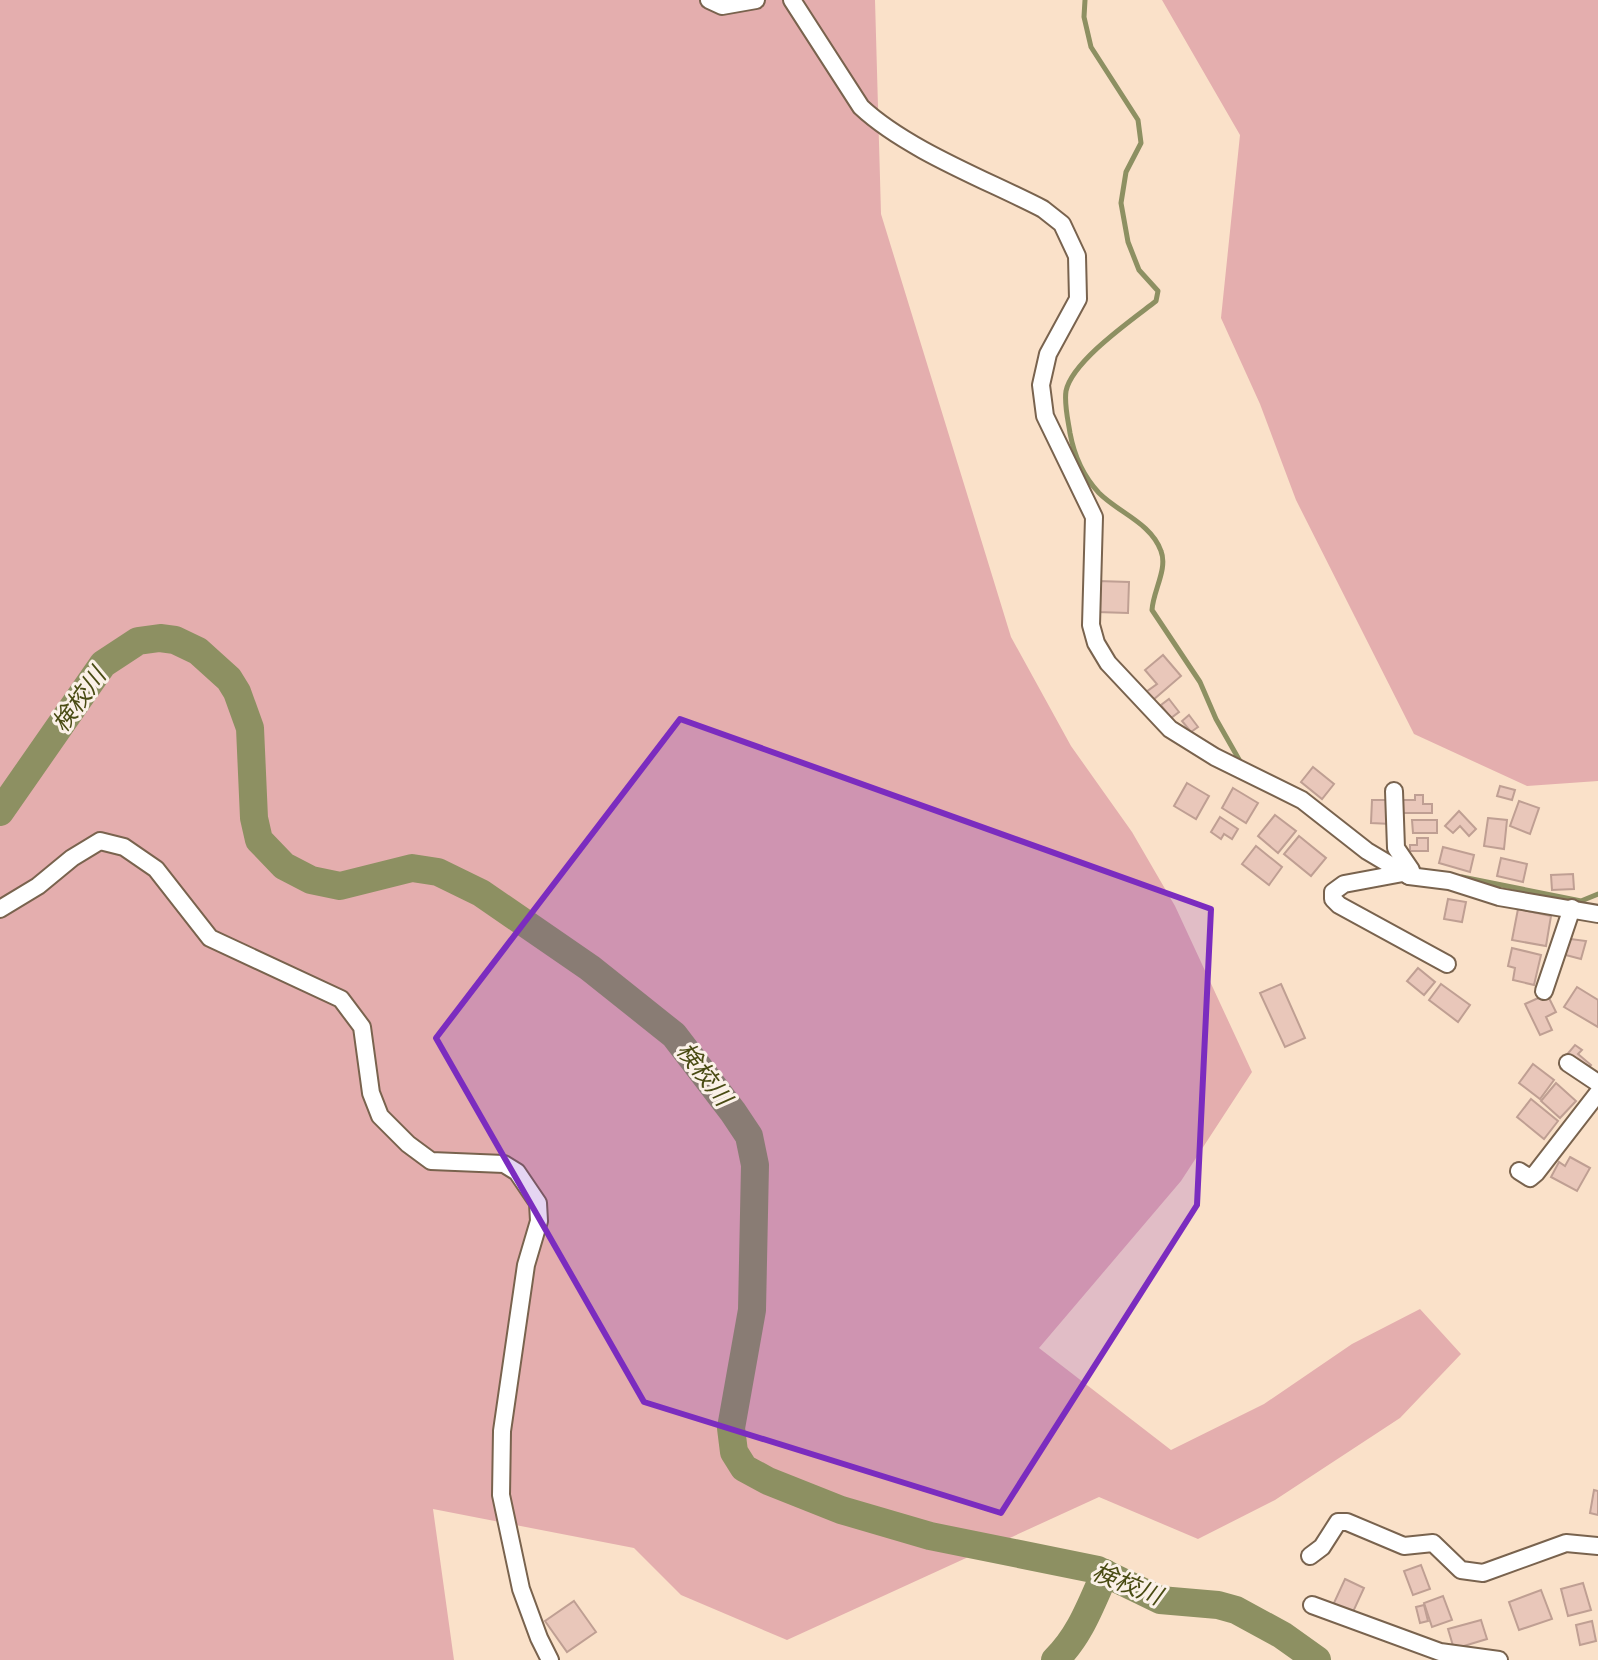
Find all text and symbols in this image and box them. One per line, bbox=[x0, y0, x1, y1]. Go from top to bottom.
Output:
water label: 検校川 bbox=[44, 658, 114, 738]
water label: 検校川 bbox=[670, 1035, 741, 1114]
water label: 検校川 bbox=[1088, 1555, 1170, 1613]

